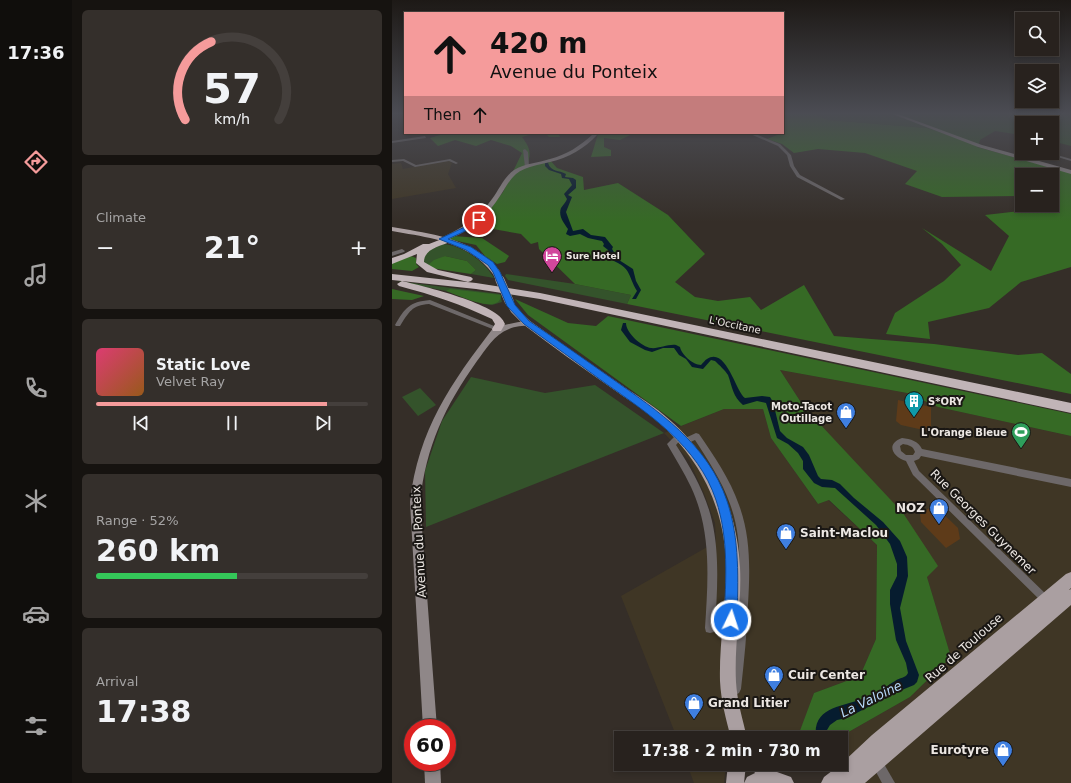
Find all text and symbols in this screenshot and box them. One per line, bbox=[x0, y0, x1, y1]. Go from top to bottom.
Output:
map controls bbox=[1015, 12, 1059, 212]
button: search bbox=[1015, 12, 1059, 56]
text: 420 m bbox=[490, 27, 587, 60]
icon: ahead bbox=[424, 28, 476, 80]
text: 17:36 bbox=[7, 42, 65, 63]
text: Avenue du Ponteix bbox=[490, 61, 658, 82]
text: 57 bbox=[203, 64, 261, 113]
button: layers bbox=[1015, 64, 1059, 108]
icon: ahead bbox=[469, 104, 491, 126]
text: Then bbox=[424, 106, 461, 124]
text: km/h bbox=[214, 111, 250, 127]
button: + bbox=[1015, 116, 1059, 160]
icon: directions bbox=[22, 148, 50, 176]
button: − bbox=[1015, 168, 1059, 212]
pin bbox=[462, 203, 496, 237]
icon: arrive bbox=[468, 209, 490, 231]
text: Climate bbox=[96, 210, 146, 225]
text: 21° bbox=[204, 230, 260, 265]
text: − bbox=[96, 235, 114, 260]
text: + bbox=[350, 235, 368, 260]
hotel icon: Sure Hotel bbox=[541, 245, 563, 273]
place label: Sure Hotel bbox=[566, 251, 620, 261]
icon: music bbox=[22, 261, 50, 289]
street label: L'Occitane bbox=[708, 314, 762, 336]
text: Static Love bbox=[156, 356, 250, 374]
icon: phone bbox=[22, 374, 50, 402]
text: Velvet Ray bbox=[156, 374, 225, 389]
building icon: S*ORY bbox=[903, 390, 925, 418]
place label: S*ORY bbox=[928, 396, 964, 407]
place label: Moto-Tacot Outillage bbox=[771, 401, 832, 424]
shop icon: Moto-Tacot Outillage bbox=[835, 401, 857, 429]
icon: previous bbox=[130, 412, 152, 434]
icon: pause bbox=[221, 412, 243, 434]
icon: next bbox=[312, 412, 334, 434]
sports icon: L'Orange Bleue bbox=[1010, 421, 1032, 449]
place label: L'Orange Bleue bbox=[921, 427, 1007, 438]
street label: Rue Georges Guynemer bbox=[927, 466, 1039, 578]
street label: Avenue du Ponteix bbox=[409, 486, 429, 598]
icon: climate bbox=[22, 487, 50, 515]
shop icon: NOZ bbox=[928, 497, 950, 525]
place label: NOZ bbox=[896, 501, 925, 515]
text: Range · 52% bbox=[96, 513, 179, 528]
shop icon: Saint-Maclou bbox=[775, 522, 797, 550]
place label: Saint-Maclou bbox=[800, 526, 888, 540]
text: 260 km bbox=[96, 533, 220, 568]
position arrow bbox=[710, 599, 752, 641]
icon: car bbox=[22, 600, 50, 628]
street label: Rue de Toulouse bbox=[923, 611, 1005, 685]
shop icon: Cuir Center bbox=[763, 664, 785, 692]
place label: Cuir Center bbox=[788, 668, 865, 682]
text: Arrival bbox=[96, 674, 138, 689]
water label: La Valoine bbox=[838, 678, 904, 720]
shop icon: Grand Litier bbox=[683, 692, 705, 720]
text: 17:38 bbox=[96, 694, 192, 729]
place label: Grand Litier bbox=[708, 696, 789, 710]
icon: filters bbox=[22, 712, 50, 740]
speed limit sign: 60 bbox=[404, 719, 456, 771]
shop icon: Eurotyre bbox=[992, 739, 1014, 767]
text: 17:38 · 2 min · 730 m bbox=[641, 742, 821, 760]
place label: Eurotyre bbox=[930, 743, 989, 757]

